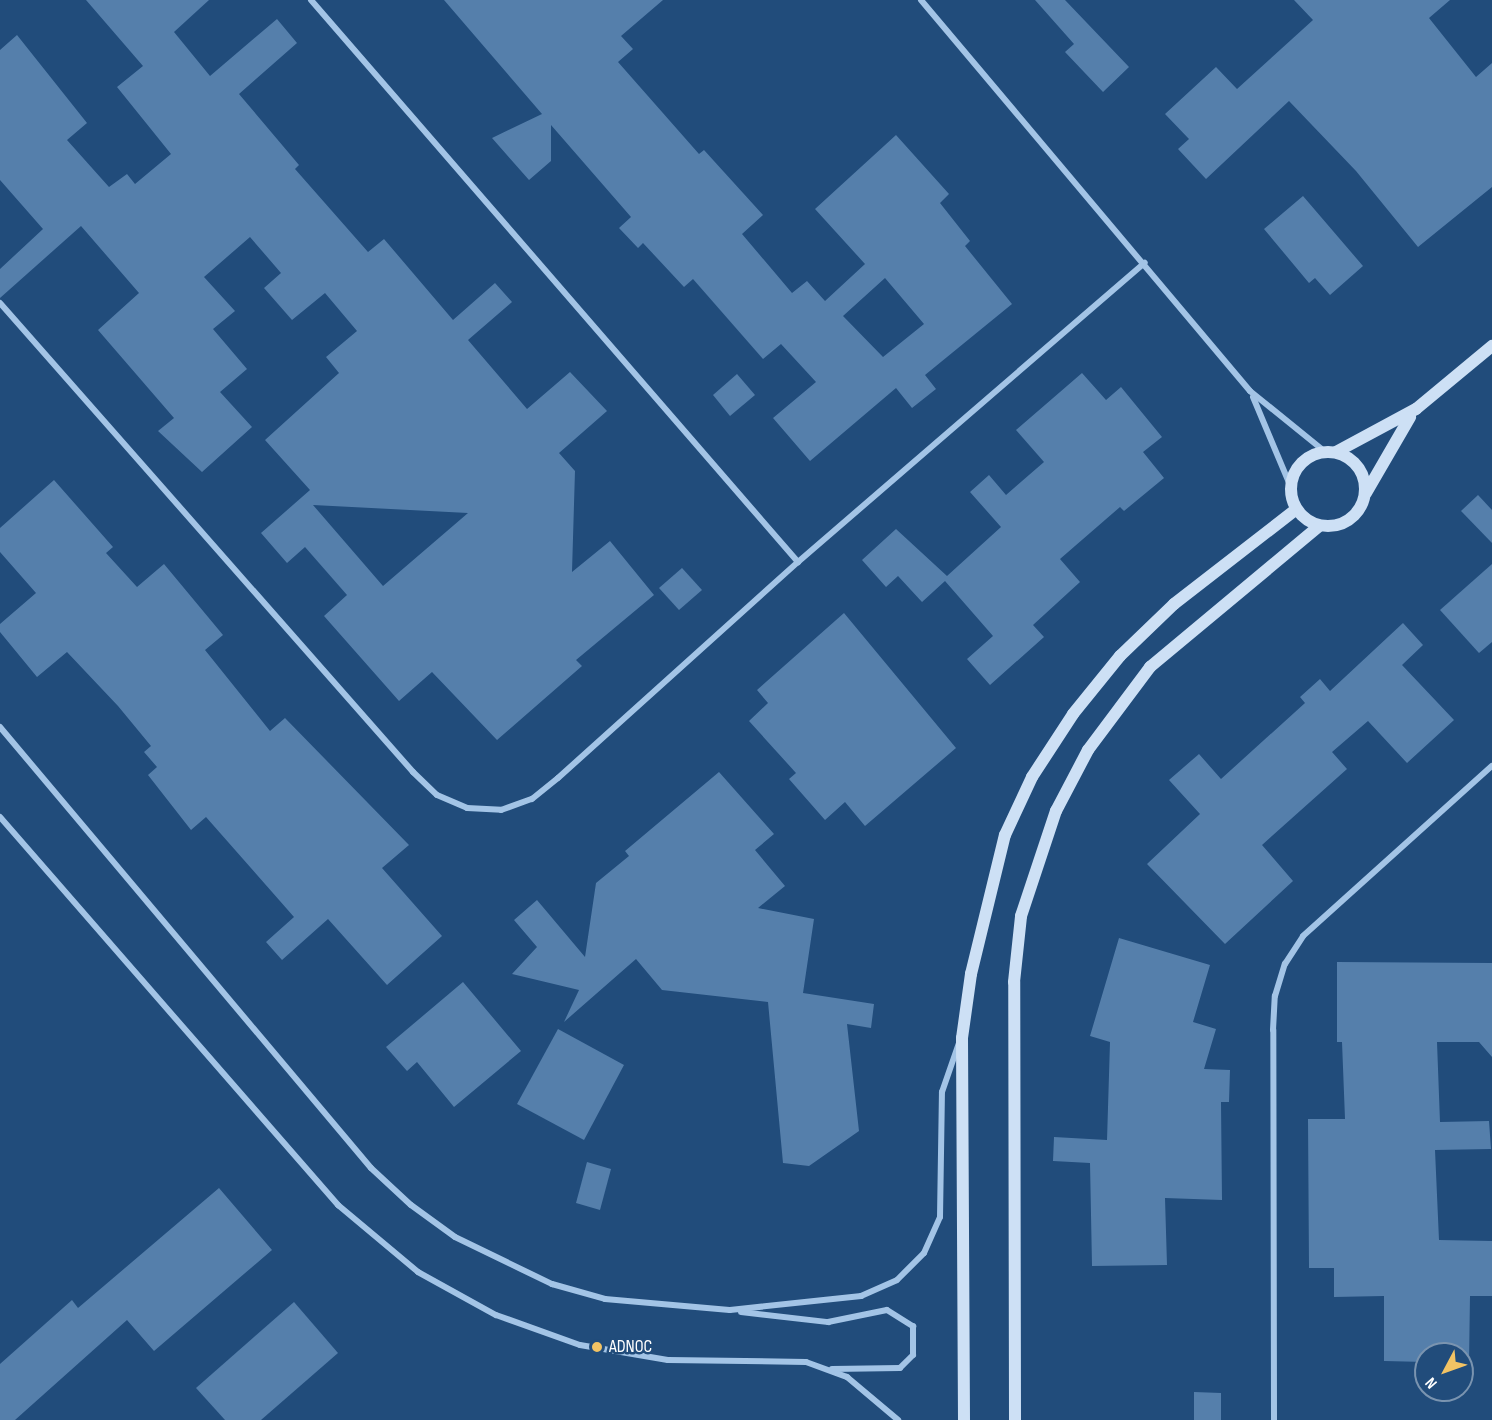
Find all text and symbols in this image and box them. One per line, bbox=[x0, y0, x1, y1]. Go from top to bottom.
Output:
place label: ADNOC bbox=[609, 1336, 652, 1358]
marker: ADNOC bbox=[590, 1340, 604, 1354]
north arrow bbox=[1414, 1342, 1474, 1402]
text: N bbox=[1422, 1373, 1442, 1392]

